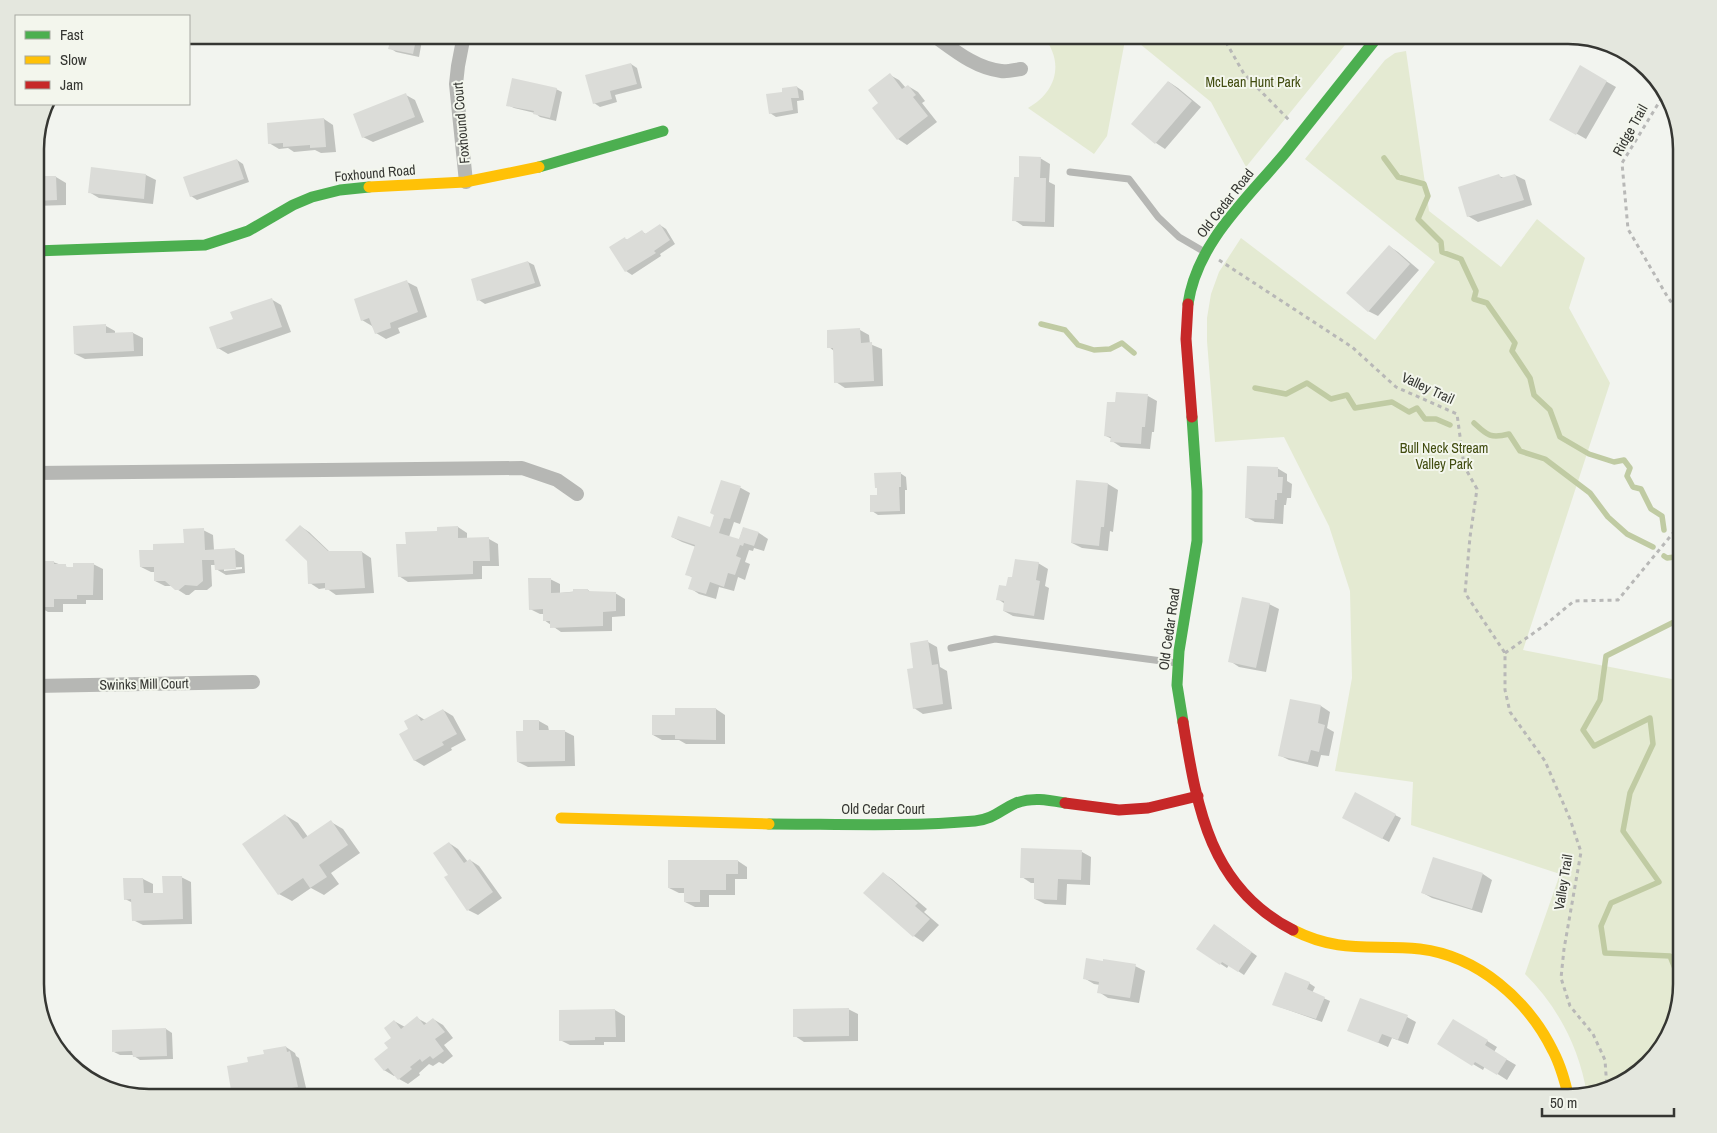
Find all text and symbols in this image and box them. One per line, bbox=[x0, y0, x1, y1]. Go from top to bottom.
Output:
legend bbox=[15, 15, 190, 105]
text: Fast bbox=[60, 24, 84, 45]
text: Slow bbox=[60, 49, 87, 70]
park label: McLean Hunt Park bbox=[1205, 73, 1301, 91]
text: Jam bbox=[60, 74, 83, 95]
street label: Foxhound Court bbox=[448, 81, 474, 165]
street label: Ridge Trail bbox=[1609, 101, 1651, 159]
street label: Foxhound Road bbox=[334, 160, 416, 186]
street label: Old Cedar Road bbox=[1192, 165, 1258, 241]
street label: Valley Trail bbox=[1399, 368, 1457, 408]
park label: Bull Neck Stream Valley Park bbox=[1400, 439, 1488, 473]
street label: Old Cedar Road bbox=[1154, 587, 1184, 671]
street label: Swinks Mill Court bbox=[99, 674, 189, 694]
street label: Old Cedar Court bbox=[841, 800, 925, 818]
street label: Valley Trail bbox=[1550, 853, 1576, 911]
scale bar bbox=[1542, 1086, 1674, 1118]
text: 50 m bbox=[1550, 1092, 1577, 1113]

